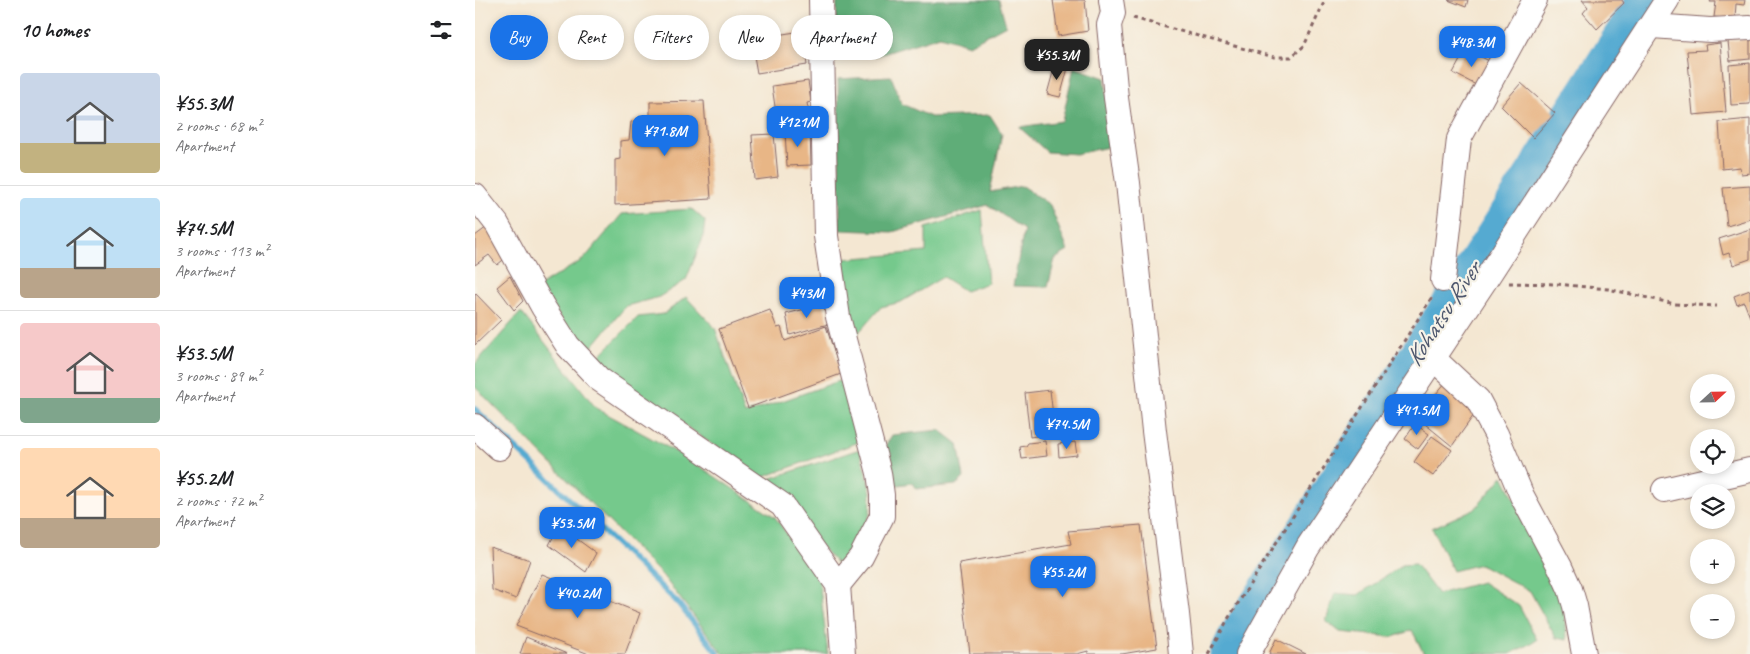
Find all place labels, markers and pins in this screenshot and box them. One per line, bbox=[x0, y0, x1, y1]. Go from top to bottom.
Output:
pin: ¥48.3M bbox=[1431, 26, 1513, 68]
pin: ¥55.3M bbox=[1016, 38, 1098, 81]
pin: ¥121M bbox=[763, 106, 833, 148]
pin: ¥71.8M bbox=[624, 114, 706, 157]
pin: ¥43M bbox=[777, 276, 837, 319]
pin: ¥41.5M bbox=[1376, 394, 1458, 436]
pin: ¥74.5M bbox=[1026, 408, 1108, 450]
pin: ¥53.5M bbox=[531, 506, 613, 549]
pin: ¥55.2M bbox=[1022, 556, 1104, 598]
pin: ¥40.2M bbox=[537, 576, 619, 619]

